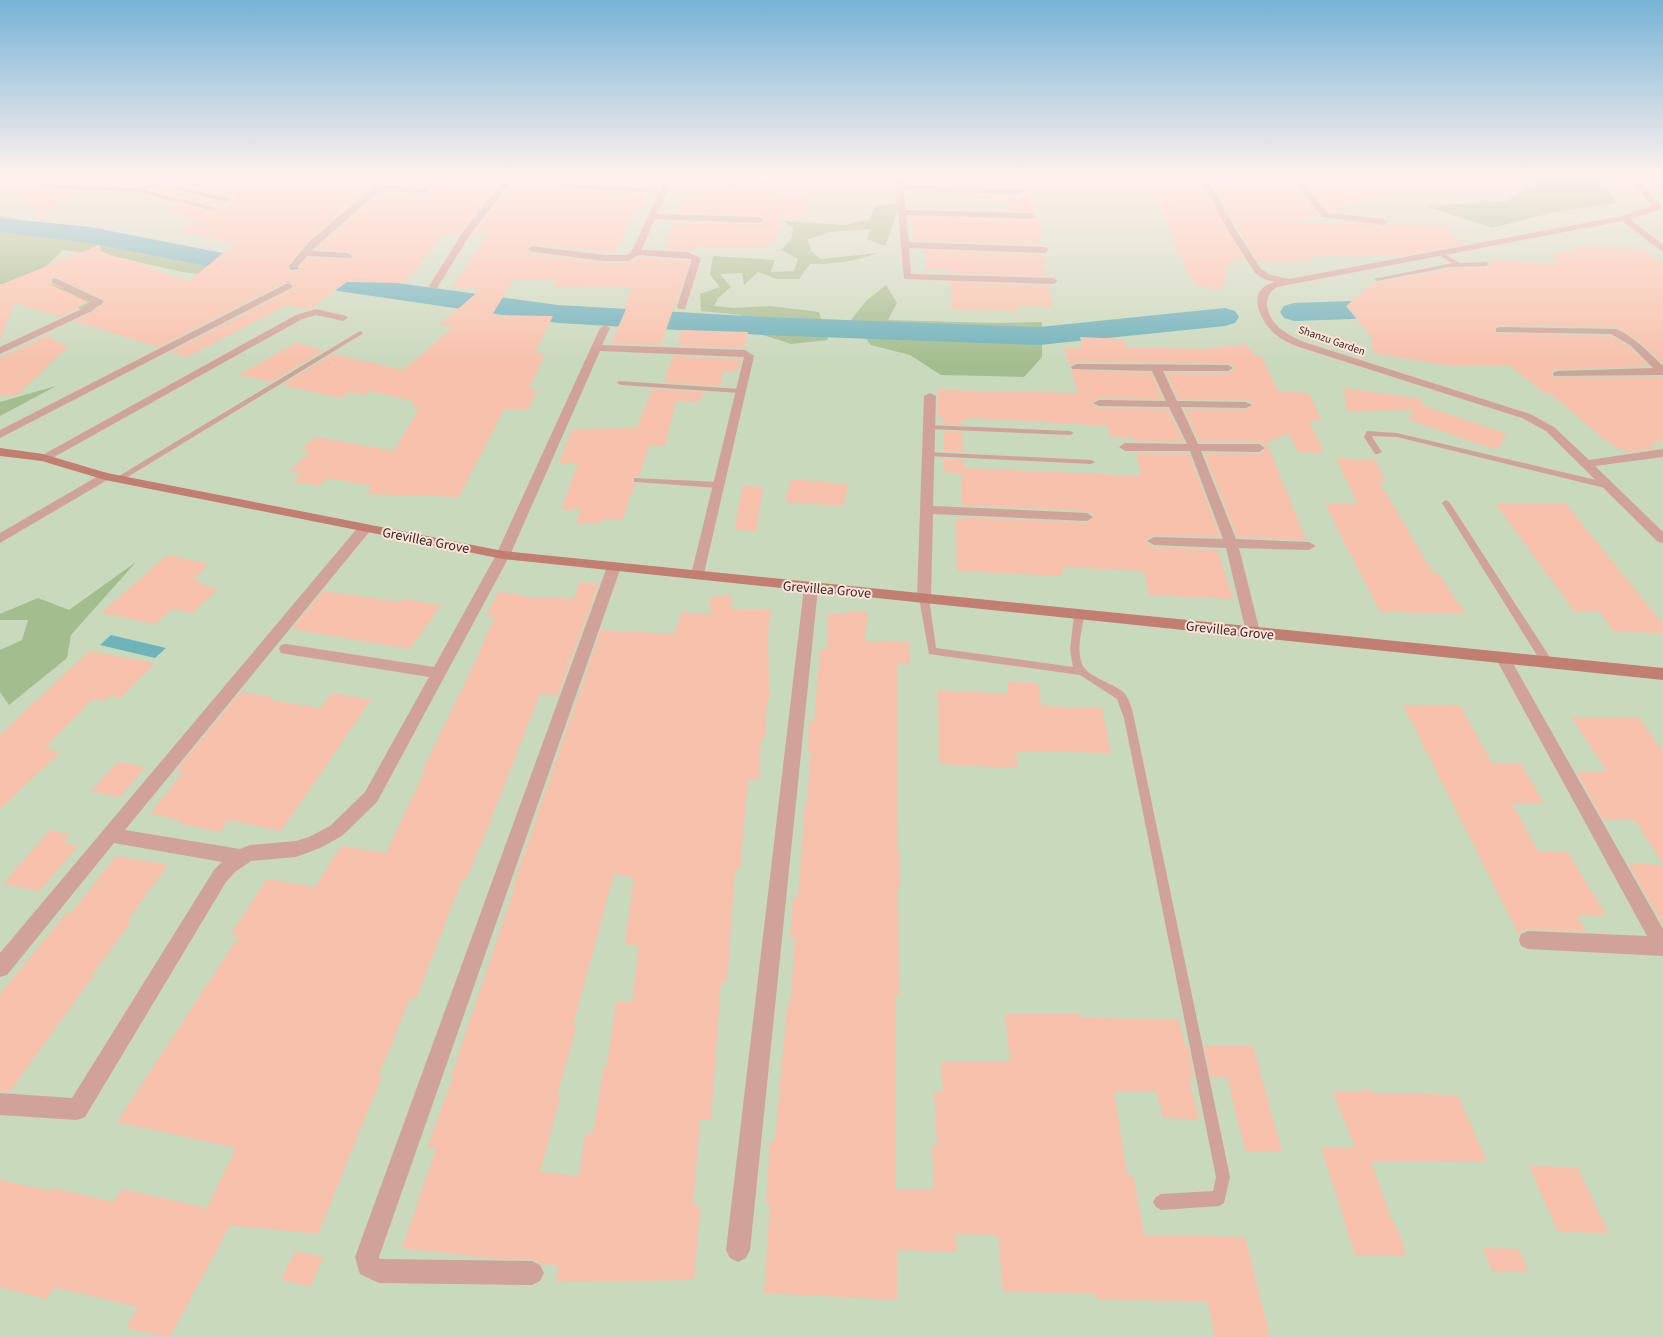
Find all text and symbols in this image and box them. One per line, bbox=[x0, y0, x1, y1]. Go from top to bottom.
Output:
street label: Shanzu Garden bbox=[1296, 322, 1367, 359]
street label: Grevillea Grove bbox=[380, 523, 471, 559]
street label: Grevillea Grove bbox=[782, 576, 872, 604]
street label: Grevillea Grove bbox=[1185, 616, 1275, 646]

